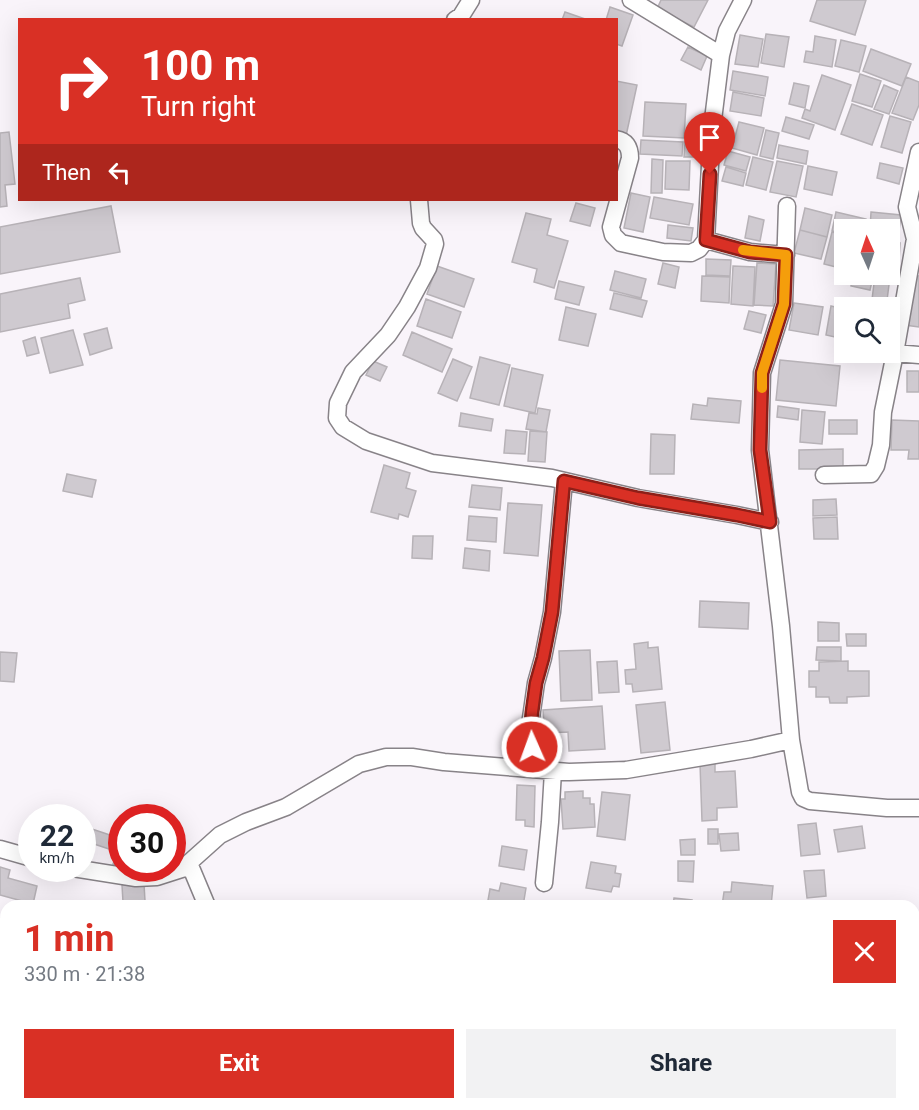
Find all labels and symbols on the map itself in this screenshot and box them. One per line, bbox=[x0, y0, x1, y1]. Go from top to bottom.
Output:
pin bbox=[684, 112, 735, 174]
north arrow bbox=[834, 219, 900, 285]
position arrow bbox=[500, 715, 564, 779]
speed limit sign: 30 bbox=[108, 804, 186, 882]

